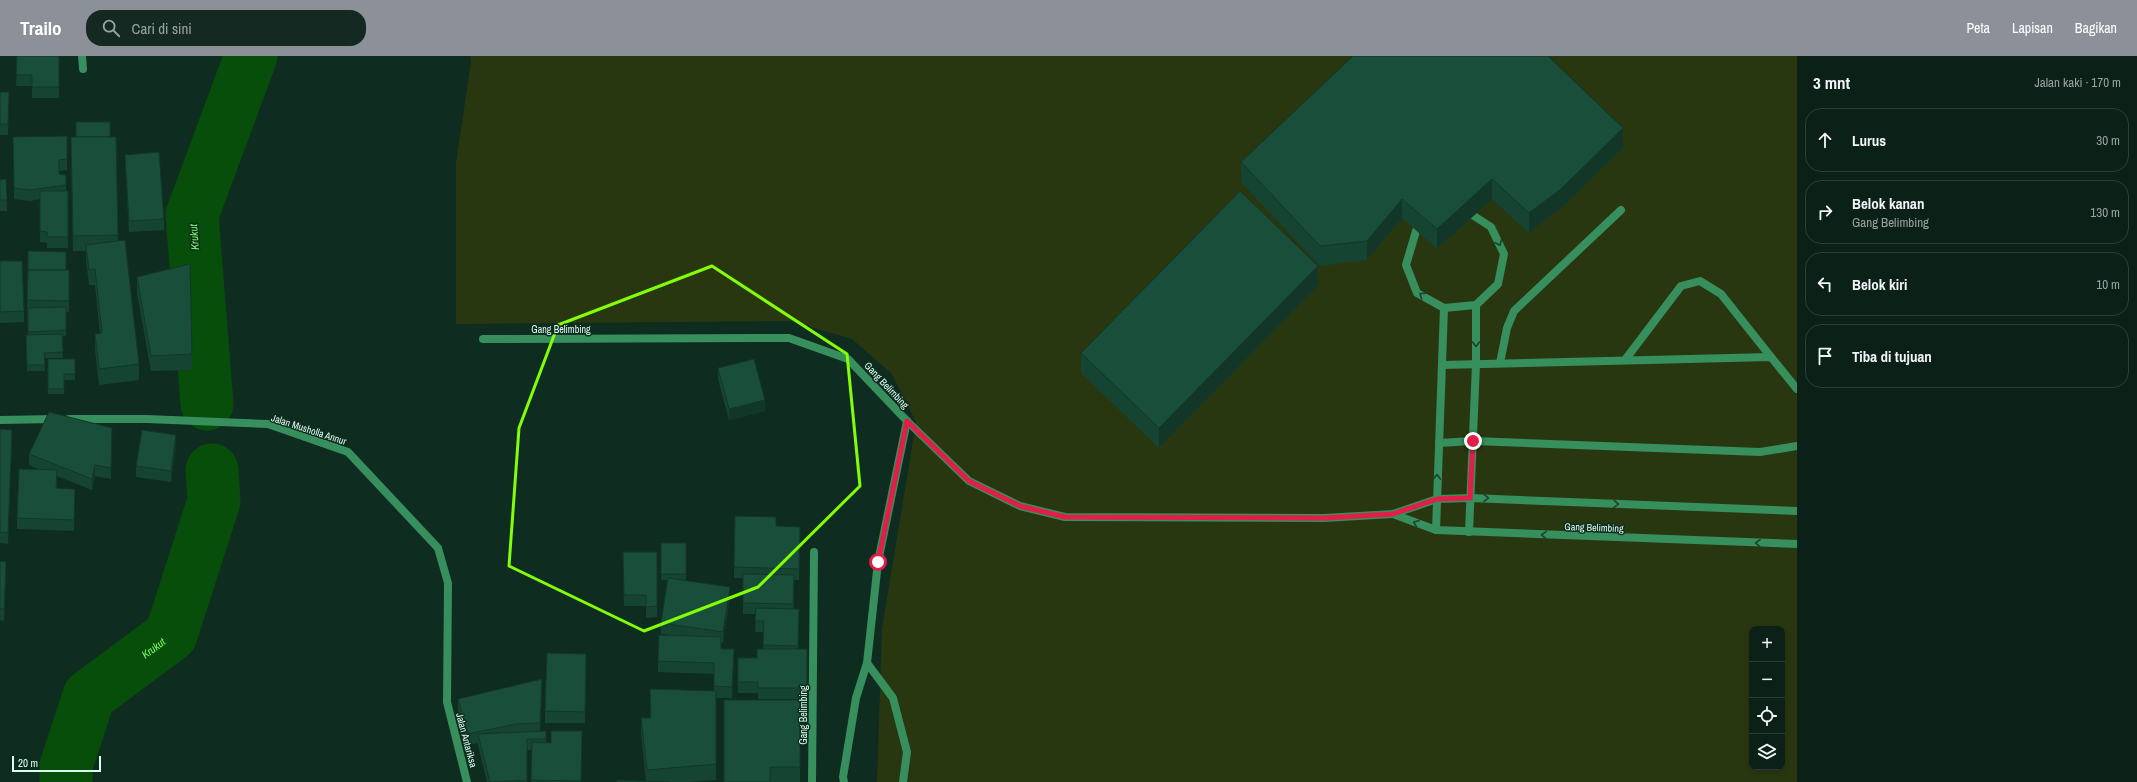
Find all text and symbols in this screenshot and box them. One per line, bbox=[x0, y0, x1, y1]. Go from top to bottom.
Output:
search box bbox=[86, 10, 366, 46]
text: Trailo bbox=[20, 15, 62, 41]
icon: search bbox=[100, 17, 122, 39]
text: Cari di sini bbox=[132, 18, 192, 39]
text: Peta bbox=[1966, 19, 1990, 37]
text: Lapisan bbox=[2012, 19, 2053, 37]
text: Bagikan bbox=[2075, 19, 2117, 37]
text: 3 mnt bbox=[1813, 71, 1850, 94]
text: Jalan kaki · 170 m bbox=[2034, 74, 2121, 91]
icon: ahead bbox=[1814, 129, 1836, 151]
text: Lurus bbox=[1852, 130, 1886, 151]
text: 30 m bbox=[2096, 132, 2120, 149]
text: Belok kanan bbox=[1852, 193, 1924, 214]
icon: right bbox=[1814, 201, 1836, 223]
text: 130 m bbox=[2090, 204, 2120, 221]
text: Gang Belimbing bbox=[1852, 214, 1929, 231]
water label: Krukut bbox=[186, 223, 202, 250]
one-way arrow bbox=[1494, 239, 1502, 247]
icon: left bbox=[1814, 273, 1836, 295]
text: Belok kiri bbox=[1852, 274, 1907, 295]
text: 10 m bbox=[2096, 276, 2120, 293]
one-way arrow bbox=[1420, 293, 1427, 300]
street label: Gang Belimbing bbox=[531, 323, 591, 336]
one-way arrow bbox=[1472, 341, 1480, 347]
icon: arrive bbox=[1814, 345, 1836, 367]
text: Tiba di tujuan bbox=[1852, 346, 1932, 367]
street label: Gang Belimbing bbox=[862, 359, 912, 412]
street label: Jalan Musholla Annur bbox=[270, 411, 348, 448]
route end bbox=[1464, 432, 1482, 450]
one-way arrow bbox=[1433, 474, 1442, 480]
one-way arrow bbox=[1483, 494, 1489, 503]
one-way arrow bbox=[1613, 500, 1619, 508]
one-way arrow bbox=[1412, 519, 1419, 527]
street label: Gang Belimbing bbox=[1564, 520, 1624, 535]
one-way arrow bbox=[1541, 530, 1547, 539]
one-way arrow bbox=[1755, 539, 1761, 547]
route start bbox=[869, 553, 887, 571]
map controls bbox=[1749, 626, 1785, 770]
button: + bbox=[1749, 626, 1785, 662]
water label: Krukut bbox=[139, 634, 168, 661]
button: − bbox=[1749, 662, 1785, 698]
street label: Gang Belimbing bbox=[797, 685, 810, 745]
button: locate bbox=[1749, 698, 1785, 734]
street label: Jalan Antariksa bbox=[453, 711, 480, 769]
button: layers bbox=[1749, 734, 1785, 770]
scale bar bbox=[12, 754, 101, 773]
text: 20 m bbox=[18, 756, 38, 770]

